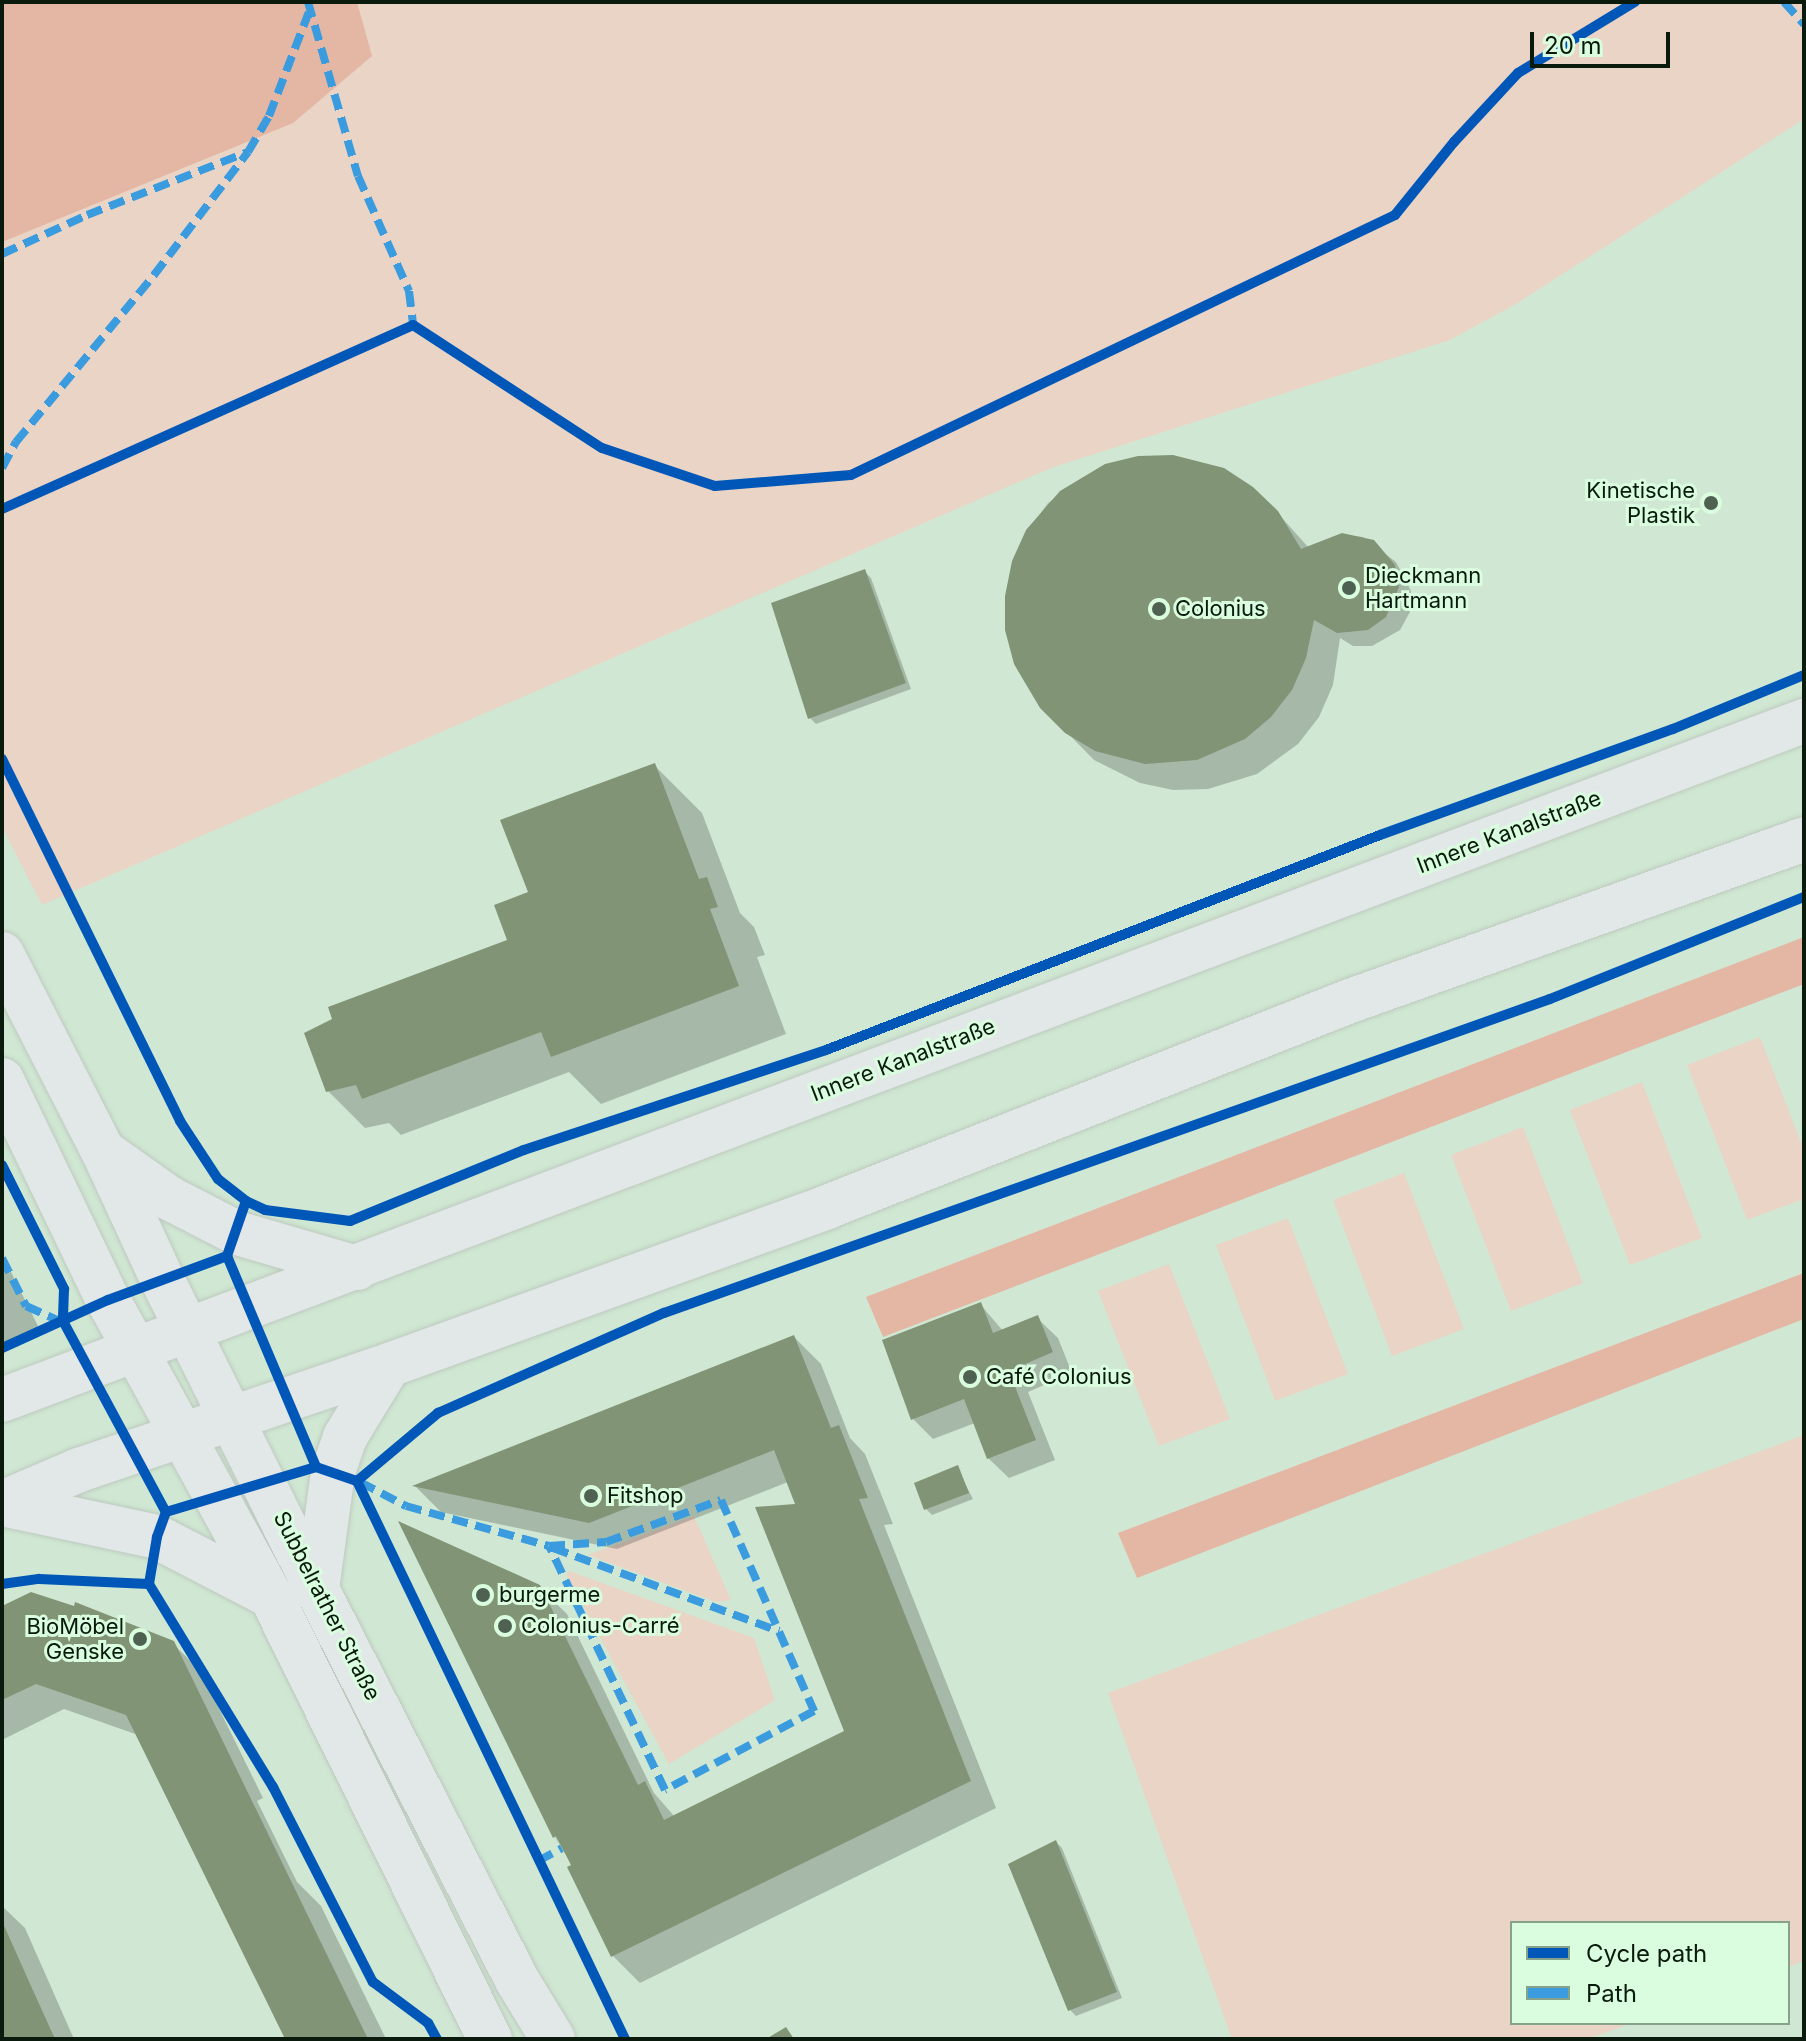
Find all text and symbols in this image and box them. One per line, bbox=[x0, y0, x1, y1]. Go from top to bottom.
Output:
scale bar bbox=[1534, 16, 1674, 66]
text: 20 m bbox=[1544, 31, 1602, 60]
place label: Kinetische Plastik bbox=[1586, 477, 1695, 528]
marker: Kinetische Plastik bbox=[1702, 494, 1720, 512]
place label: Dieckmann Hartmann bbox=[1365, 562, 1481, 614]
marker: Dieckmann Hartmann bbox=[1340, 579, 1358, 597]
place label: Colonius bbox=[1175, 596, 1266, 622]
marker: Colonius bbox=[1150, 600, 1168, 618]
street label: Innere Kanalstraße bbox=[1413, 785, 1605, 879]
street label: Innere Kanalstraße bbox=[807, 1013, 999, 1107]
place label: Café Colonius bbox=[986, 1364, 1132, 1390]
marker: Café Colonius bbox=[961, 1368, 979, 1386]
place label: Fitshop bbox=[607, 1483, 684, 1509]
marker: Fitshop bbox=[582, 1487, 600, 1505]
street label: Subbelrather Straße bbox=[268, 1507, 386, 1705]
place label: burgerme bbox=[499, 1582, 600, 1608]
marker: burgerme bbox=[474, 1586, 492, 1604]
place label: BioMöbel Genske bbox=[26, 1613, 124, 1664]
place label: Colonius-Carré bbox=[521, 1613, 680, 1639]
marker: Colonius-Carré bbox=[496, 1617, 514, 1635]
marker: BioMöbel Genske bbox=[131, 1630, 149, 1648]
legend bbox=[1510, 1921, 1790, 2025]
text: Cycle path bbox=[1586, 1939, 1707, 1968]
text: Path bbox=[1586, 1979, 1637, 2008]

